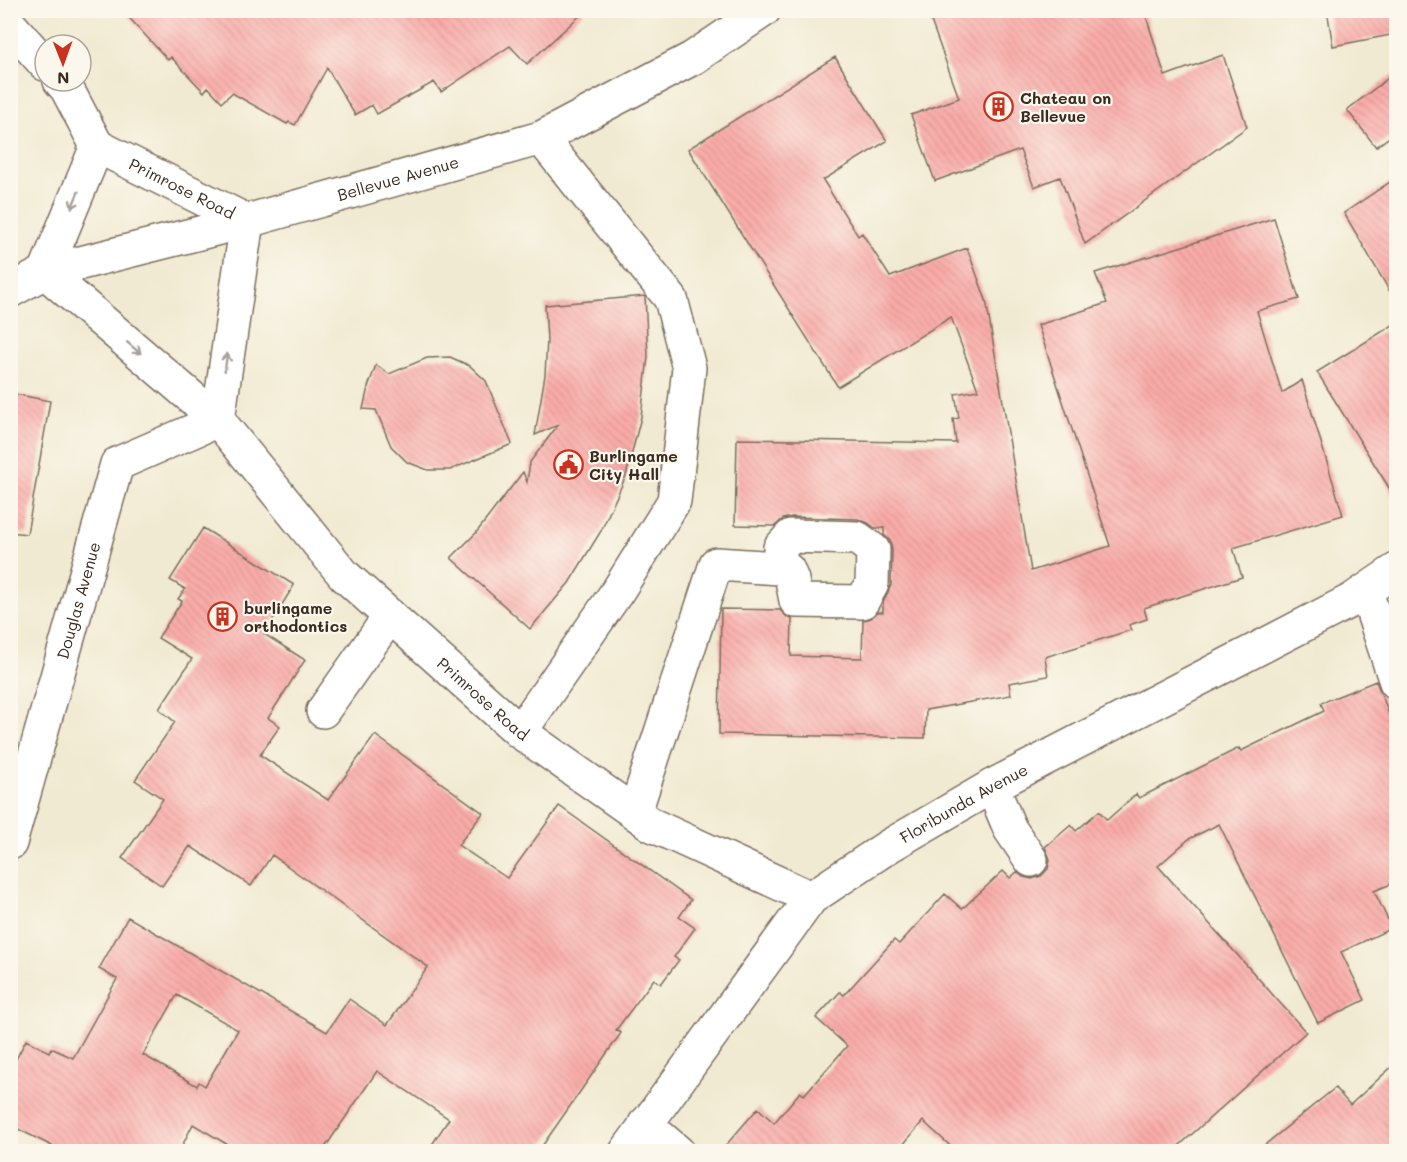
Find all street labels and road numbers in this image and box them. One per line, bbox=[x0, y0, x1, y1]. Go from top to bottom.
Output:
street label: Bellevue Avenue bbox=[335, 151, 461, 205]
street label: Primrose Road bbox=[126, 153, 239, 223]
street label: Douglas Avenue bbox=[51, 539, 105, 661]
street label: Primrose Road bbox=[433, 652, 533, 745]
street label: Floribunda Avenue bbox=[896, 758, 1031, 848]

